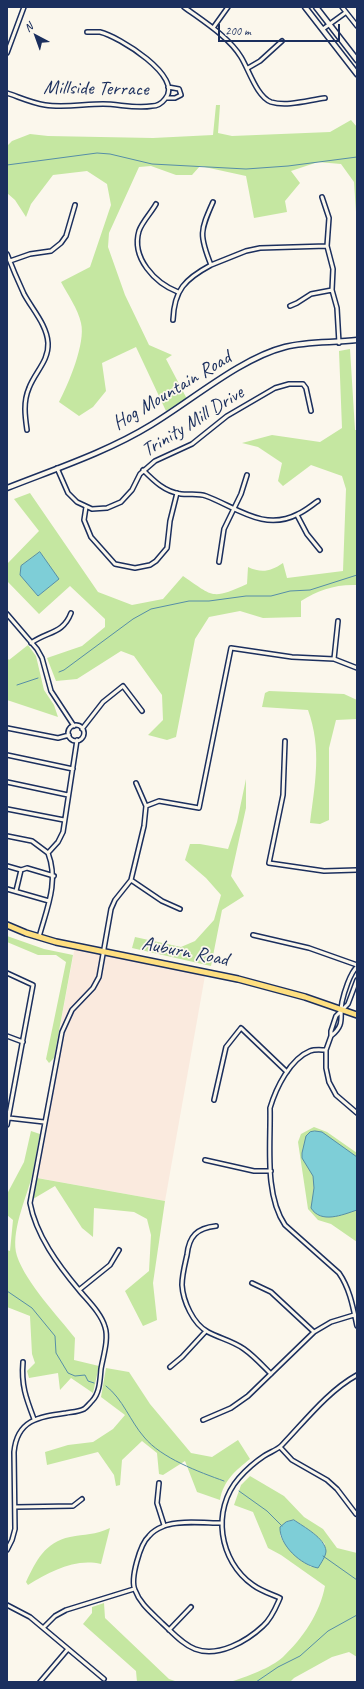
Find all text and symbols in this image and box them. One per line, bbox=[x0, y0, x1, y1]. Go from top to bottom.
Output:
north arrow bbox=[16, 16, 56, 56]
scale bar bbox=[220, 16, 342, 42]
text: N bbox=[21, 19, 35, 34]
text: 200 m bbox=[225, 23, 251, 39]
street label: Millside Terrace bbox=[43, 76, 149, 102]
street label: Hog Mountain Road bbox=[108, 346, 236, 436]
street label: Trinity Mill Drive bbox=[138, 381, 248, 463]
street label: Auburn Road bbox=[140, 932, 230, 972]

